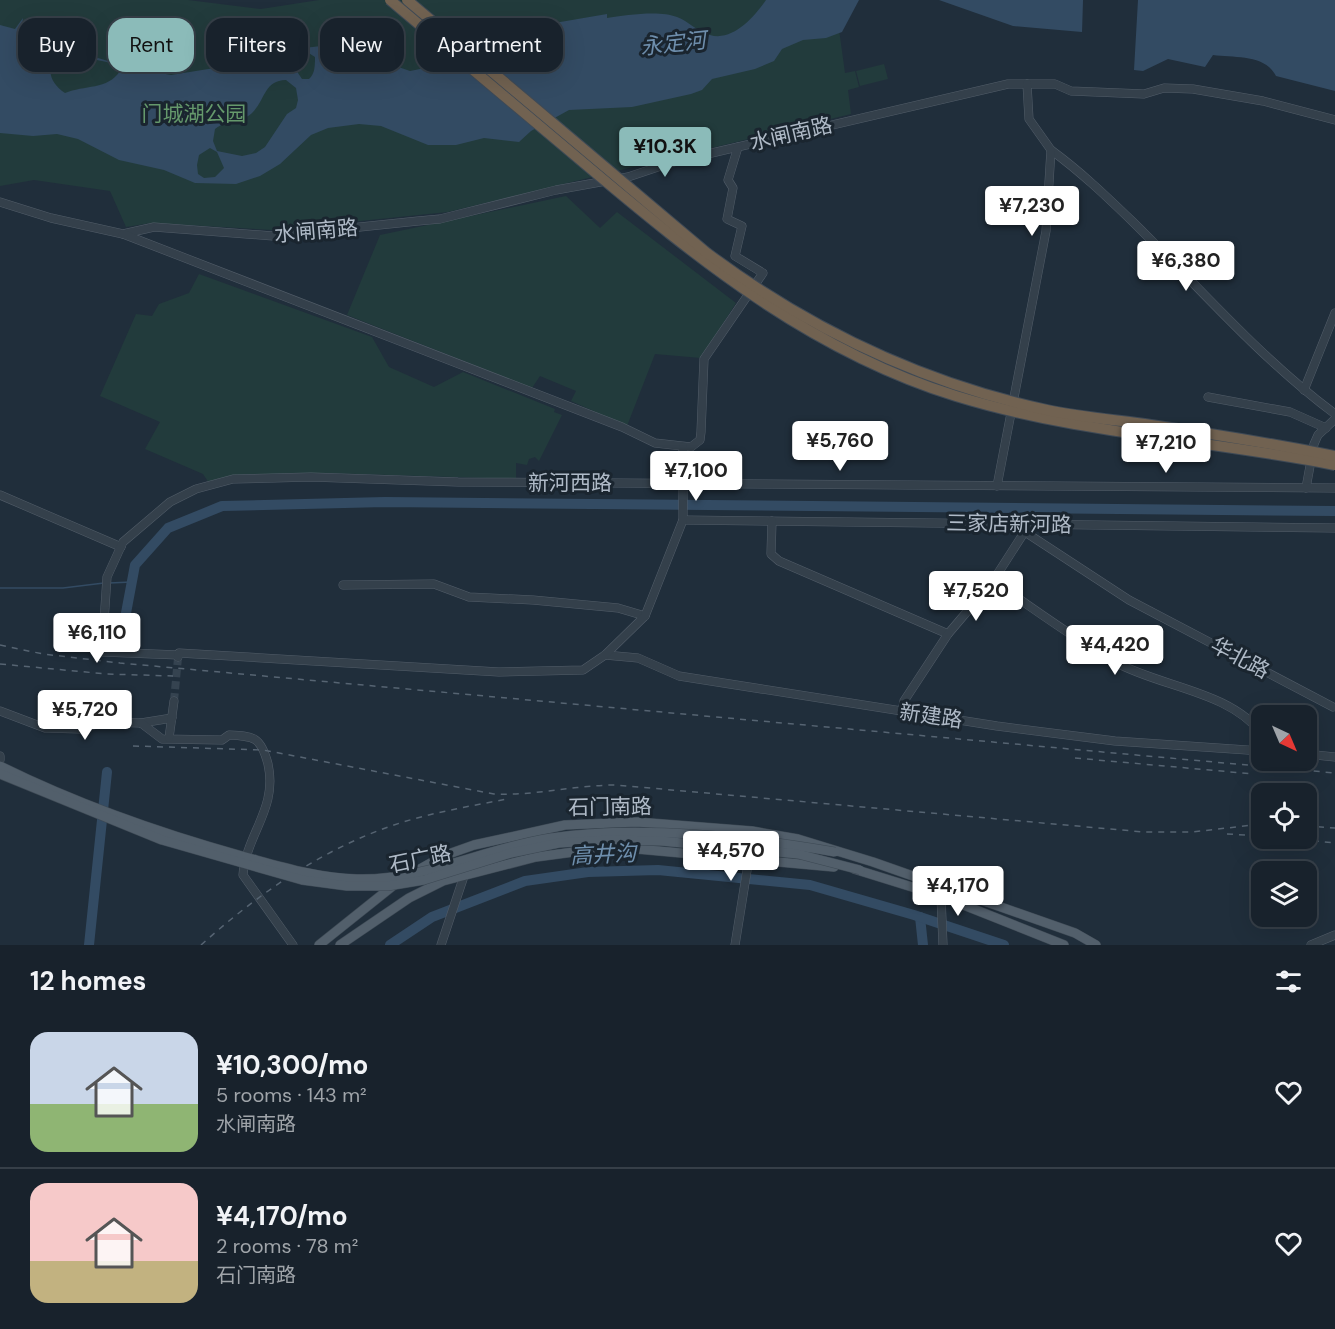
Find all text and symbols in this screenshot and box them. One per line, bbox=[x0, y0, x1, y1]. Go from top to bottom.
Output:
chip: Buy bbox=[18, 18, 96, 72]
chip: Rent bbox=[108, 18, 194, 72]
chip: Filters bbox=[206, 18, 308, 72]
chip: New bbox=[320, 18, 404, 72]
chip: Apartment bbox=[416, 18, 563, 72]
water label: 永定河 bbox=[639, 25, 711, 61]
park label: 门城湖公园 bbox=[142, 100, 247, 128]
street label: 水闸南路 bbox=[747, 111, 835, 157]
pin: ¥10.3K bbox=[616, 127, 714, 178]
text: ¥10.3K bbox=[633, 133, 697, 159]
pin: ¥7,230 bbox=[983, 186, 1081, 237]
text: ¥7,230 bbox=[999, 192, 1065, 218]
street label: 水闸南路 bbox=[273, 213, 359, 249]
pin: ¥6,380 bbox=[1137, 241, 1235, 292]
text: ¥6,380 bbox=[1151, 247, 1221, 273]
pin: ¥5,760 bbox=[791, 421, 889, 472]
pin: ¥7,210 bbox=[1117, 423, 1215, 474]
text: ¥5,760 bbox=[806, 427, 874, 453]
text: ¥7,210 bbox=[1135, 429, 1197, 455]
pin: ¥7,100 bbox=[647, 451, 745, 502]
text: ¥7,100 bbox=[664, 457, 728, 483]
street label: 新河西路 bbox=[528, 469, 612, 497]
street label: 三家店新河路 bbox=[946, 509, 1072, 539]
pin: ¥7,520 bbox=[927, 571, 1025, 622]
text: ¥7,520 bbox=[943, 577, 1009, 603]
pin: ¥6,110 bbox=[48, 613, 146, 664]
text: ¥6,110 bbox=[67, 619, 127, 645]
pin: ¥4,420 bbox=[1066, 625, 1164, 676]
text: ¥4,420 bbox=[1080, 631, 1150, 657]
street label: 华北路 bbox=[1206, 631, 1274, 685]
pin: ¥5,720 bbox=[36, 690, 134, 741]
text: ¥5,720 bbox=[52, 696, 118, 722]
street label: 新建路 bbox=[898, 698, 964, 734]
north arrow bbox=[1251, 705, 1317, 771]
map controls bbox=[1251, 705, 1317, 927]
button: locate bbox=[1251, 783, 1317, 849]
street label: 石门南路 bbox=[568, 792, 652, 822]
pin: ¥4,570 bbox=[682, 831, 780, 882]
text: ¥4,570 bbox=[697, 837, 765, 863]
water label: 高井沟 bbox=[569, 838, 639, 871]
street label: 石广路 bbox=[386, 839, 454, 879]
button: layers bbox=[1251, 861, 1317, 927]
pin: ¥4,170 bbox=[909, 866, 1007, 917]
text: ¥4,170 bbox=[927, 872, 989, 898]
text: 12 homes bbox=[30, 964, 146, 998]
icon: filters bbox=[1272, 965, 1305, 998]
text: ¥10,300/mo bbox=[216, 1048, 368, 1082]
icon: home bbox=[78, 1056, 150, 1128]
icon: heart bbox=[1272, 1076, 1305, 1109]
text: 5 rooms · 143 m² bbox=[216, 1082, 367, 1108]
text: 水闸南路 bbox=[216, 1111, 296, 1137]
text: ¥4,170/mo bbox=[216, 1199, 348, 1233]
icon: home bbox=[78, 1207, 150, 1279]
icon: heart bbox=[1272, 1227, 1305, 1260]
text: 2 rooms · 78 m² bbox=[216, 1233, 358, 1259]
text: 石门南路 bbox=[216, 1262, 296, 1288]

